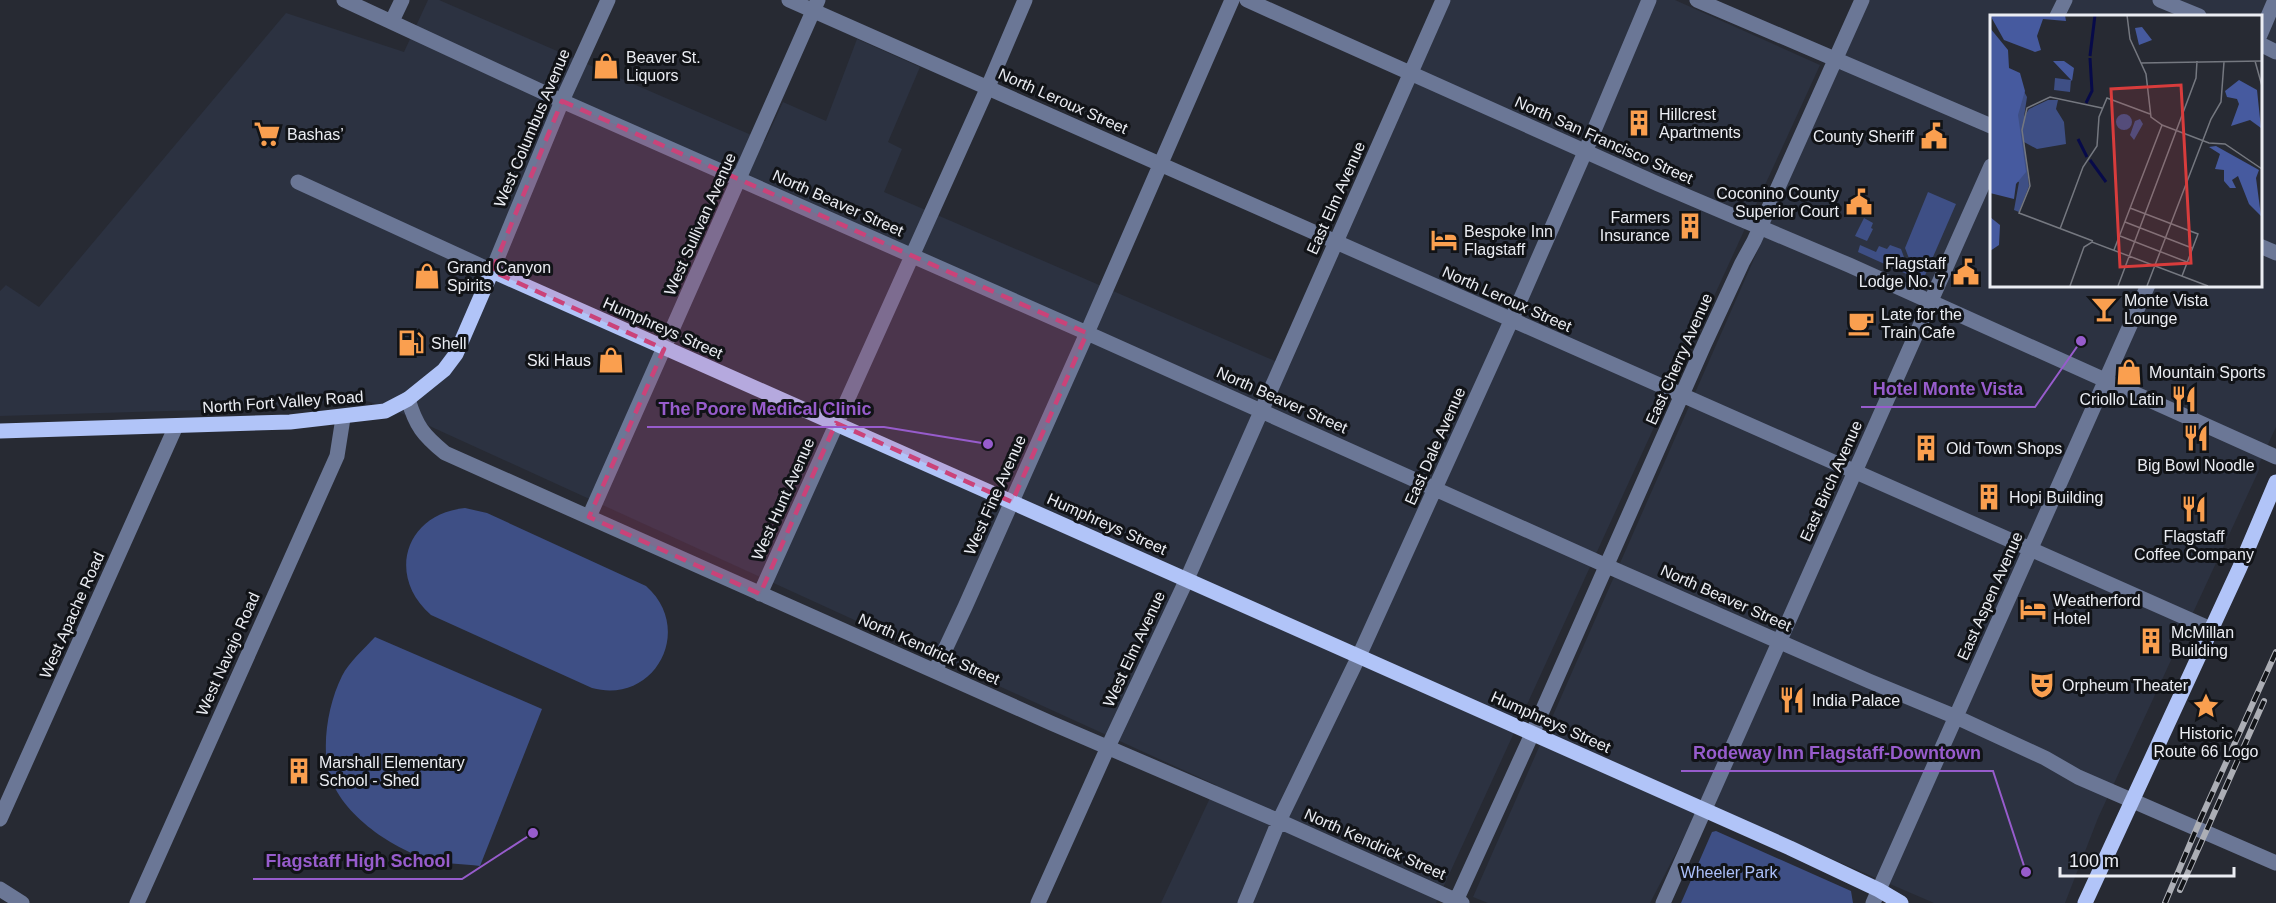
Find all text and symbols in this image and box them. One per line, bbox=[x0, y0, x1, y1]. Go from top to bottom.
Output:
inset map bbox=[1990, 15, 2261, 286]
street label: West Columbus Avenue bbox=[491, 46, 573, 210]
place label: Beaver St. Liquors bbox=[626, 49, 701, 84]
shop icon: Beaver St. Liquors bbox=[591, 51, 621, 81]
street label: North Leroux Street bbox=[996, 65, 1131, 137]
street label: North San Francisco Street bbox=[1512, 93, 1696, 187]
place label: Hillcrest Apartments bbox=[1659, 106, 1741, 141]
building icon: Hillcrest Apartments bbox=[1624, 108, 1654, 138]
supermarket icon: Bashas’ bbox=[252, 119, 282, 149]
public building icon: County Sheriff bbox=[1919, 121, 1949, 151]
place label: Bashas’ bbox=[287, 126, 344, 143]
place label: County Sheriff bbox=[1813, 128, 1915, 145]
street label: East Elm Avenue bbox=[1304, 139, 1369, 257]
street label: West Sullivan Avenue bbox=[661, 150, 739, 298]
street label: North Beaver Street bbox=[770, 166, 907, 240]
place label: Coconino County Superior Court bbox=[1716, 185, 1840, 220]
public building icon: Coconino County Superior Court bbox=[1844, 187, 1874, 217]
place label: Farmers Insurance bbox=[1600, 209, 1670, 244]
building icon: Farmers Insurance bbox=[1675, 211, 1705, 241]
place label: Bespoke Inn Flagstaff bbox=[1464, 223, 1553, 258]
hotel icon: Bespoke Inn Flagstaff bbox=[1429, 225, 1459, 255]
place label: Flagstaff Lodge No. 7 bbox=[1859, 255, 1947, 290]
public building icon: Flagstaff Lodge No. 7 bbox=[1951, 257, 1981, 287]
place label: Grand Canyon Spirits bbox=[447, 259, 551, 294]
shop icon: Grand Canyon Spirits bbox=[412, 261, 442, 291]
street label: North Leroux Street bbox=[1440, 263, 1575, 335]
street label: East Cherry Avenue bbox=[1642, 291, 1716, 427]
place label: Monte Vista Lounge bbox=[2124, 292, 2208, 327]
street label: Humphreys Street bbox=[601, 294, 726, 362]
bar icon: Monte Vista Lounge bbox=[2089, 294, 2119, 324]
place label: Late for the Train Cafe bbox=[1881, 306, 1962, 341]
cafe icon: Late for the Train Cafe bbox=[1846, 308, 1876, 338]
fuel station icon: Shell bbox=[396, 328, 426, 358]
place label: Shell bbox=[431, 335, 467, 352]
shop icon: Ski Haus bbox=[596, 345, 626, 375]
place label: Ski Haus bbox=[527, 352, 591, 369]
shop icon: Mountain Sports bbox=[2114, 357, 2144, 387]
street label: North Beaver Street bbox=[1214, 363, 1351, 437]
place label: Mountain Sports bbox=[2149, 364, 2266, 381]
callout: Hotel Monte Vista bbox=[1861, 371, 2035, 407]
text: Hotel Monte Vista bbox=[1873, 379, 2024, 399]
street label: East Dale Avenue bbox=[1401, 384, 1469, 507]
restaurant icon: Criollo Latin bbox=[2169, 384, 2199, 414]
street label: North Fort Valley Road bbox=[202, 388, 364, 416]
callout: The Poore Medical Clinic bbox=[647, 391, 884, 427]
place label: Criollo Latin bbox=[2080, 391, 2164, 408]
text: The Poore Medical Clinic bbox=[658, 399, 872, 419]
street label: East Birch Avenue bbox=[1797, 418, 1865, 544]
restaurant icon: Big Bowl Noodle bbox=[2181, 423, 2211, 453]
street label: West Fine Avenue bbox=[961, 432, 1029, 558]
building icon: Old Town Shops bbox=[1911, 433, 1941, 463]
street label: West Hunt Avenue bbox=[748, 435, 818, 563]
place label: Old Town Shops bbox=[1946, 440, 2062, 457]
place label: Big Bowl Noodle bbox=[2137, 457, 2255, 474]
building icon: Hopi Building bbox=[1974, 482, 2004, 512]
place label: Hopi Building bbox=[2009, 489, 2103, 506]
street label: Humphreys Street bbox=[1045, 490, 1170, 558]
restaurant icon: Flagstaff Coffee Company bbox=[2179, 494, 2209, 524]
place label: Flagstaff Coffee Company bbox=[2134, 528, 2254, 563]
street label: East Aspen Avenue bbox=[1954, 529, 2026, 663]
street label: West Apache Road bbox=[36, 549, 108, 681]
street label: North Beaver Street bbox=[1658, 561, 1795, 635]
street label: West Elm Avenue bbox=[1100, 588, 1168, 710]
street label: West Navajo Road bbox=[193, 590, 263, 718]
place label: Weatherford Hotel bbox=[2053, 592, 2141, 627]
hotel icon: Weatherford Hotel bbox=[2018, 594, 2048, 624]
street label: North Kendrick Street bbox=[856, 610, 1003, 688]
place label: McMillan Building bbox=[2171, 624, 2234, 659]
building icon: McMillan Building bbox=[2136, 626, 2166, 656]
theatre icon: Orpheum Theater bbox=[2027, 670, 2057, 700]
place label: Orpheum Theater bbox=[2062, 677, 2189, 694]
restaurant icon: India Palace bbox=[1777, 685, 1807, 715]
street label: Humphreys Street bbox=[1489, 688, 1614, 756]
place icon: Historic Route 66 Logo bbox=[2191, 691, 2221, 721]
place label: India Palace bbox=[1812, 692, 1900, 709]
place label: Historic Route 66 Logo bbox=[2154, 725, 2259, 760]
callout: Rodeway Inn Flagstaff-Downtown bbox=[1681, 735, 1993, 771]
text: Rodeway Inn Flagstaff-Downtown bbox=[1693, 743, 1981, 763]
place label: Marshall Elementary School - Shed bbox=[319, 754, 465, 789]
building icon: Marshall Elementary School - Shed bbox=[284, 756, 314, 786]
street label: North Kendrick Street bbox=[1302, 805, 1449, 883]
scale bar bbox=[2060, 840, 2234, 878]
callout: Flagstaff High School bbox=[253, 843, 462, 879]
text: Flagstaff High School bbox=[265, 851, 451, 871]
text: 100 m bbox=[2069, 851, 2119, 871]
park label: Wheeler Park bbox=[1681, 864, 1778, 881]

